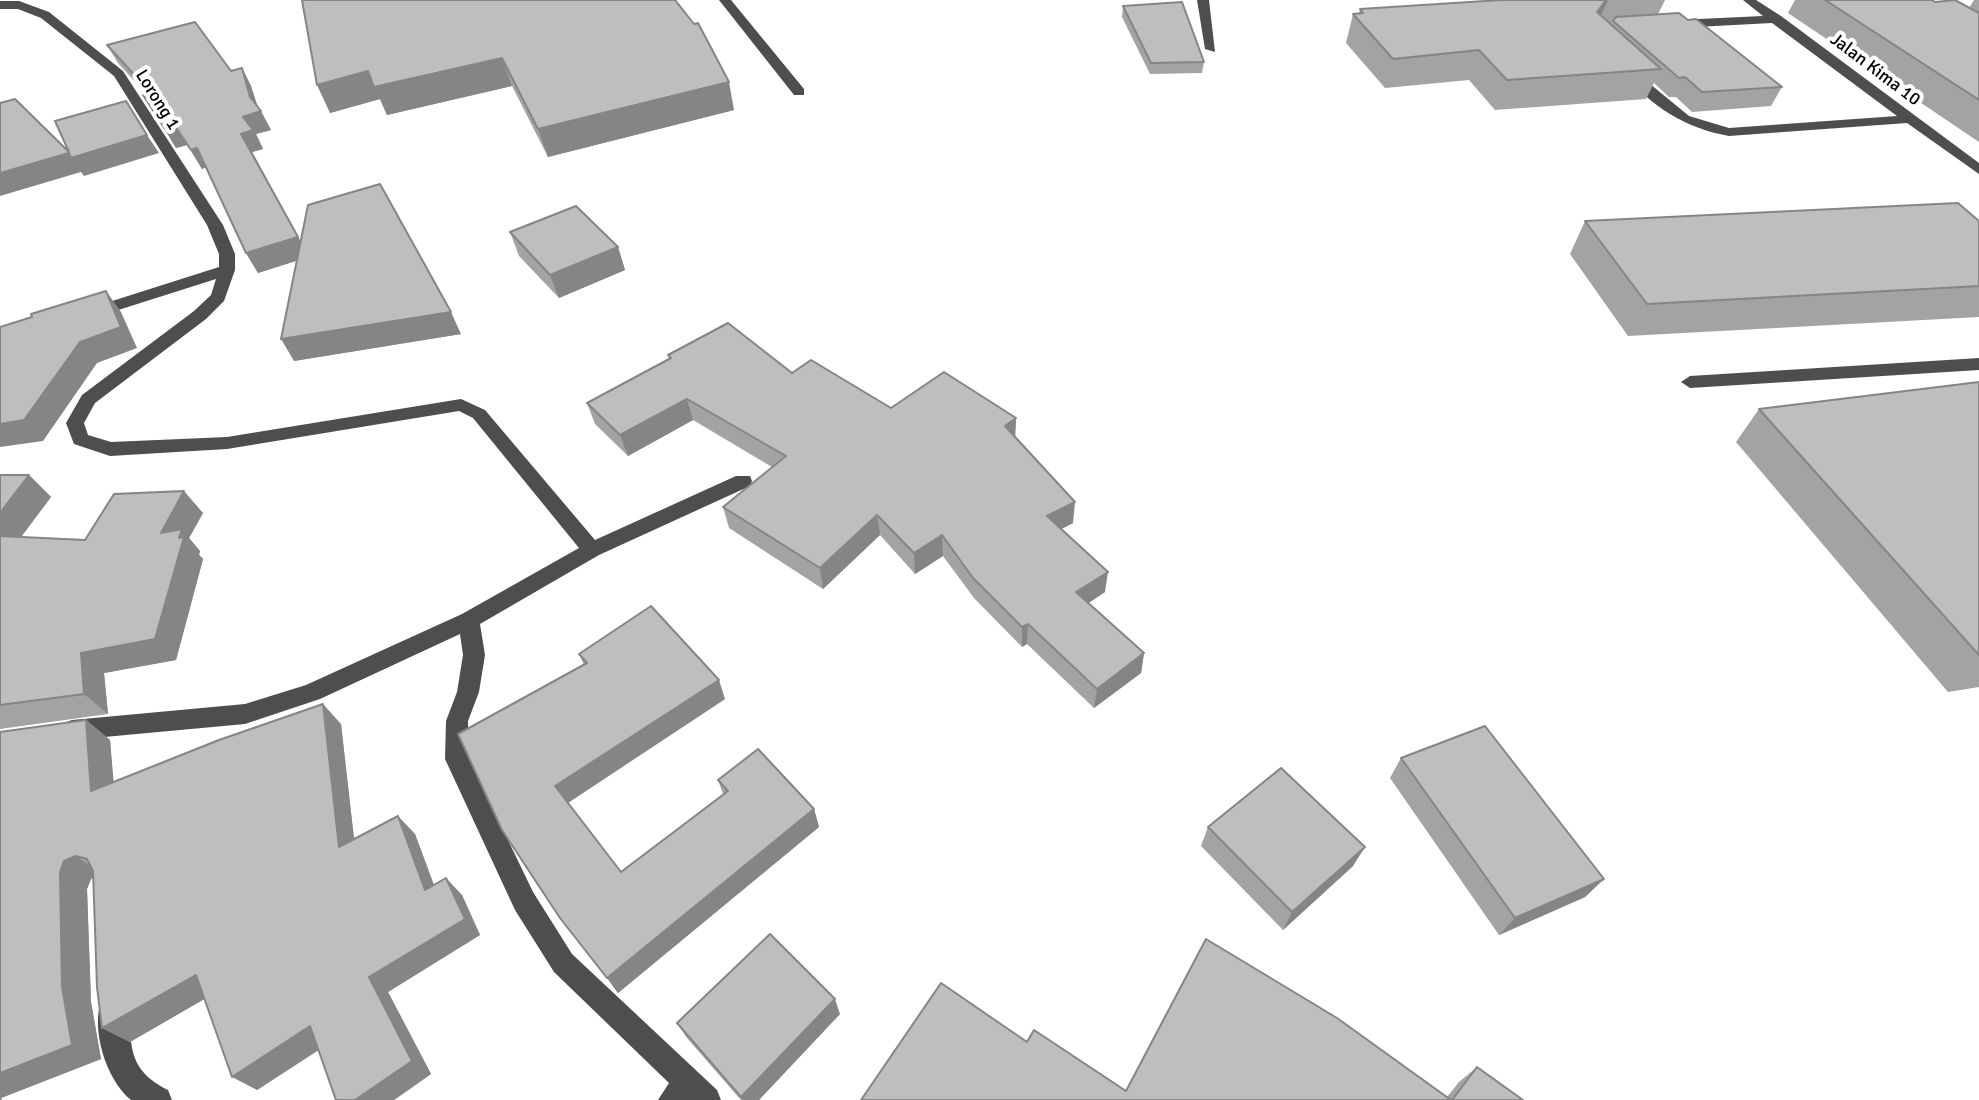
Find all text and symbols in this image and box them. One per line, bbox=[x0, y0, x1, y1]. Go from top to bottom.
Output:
street label: Jalan Kima 10 bbox=[1826, 29, 1924, 111]
street label: Lorong 1 bbox=[130, 66, 184, 134]

